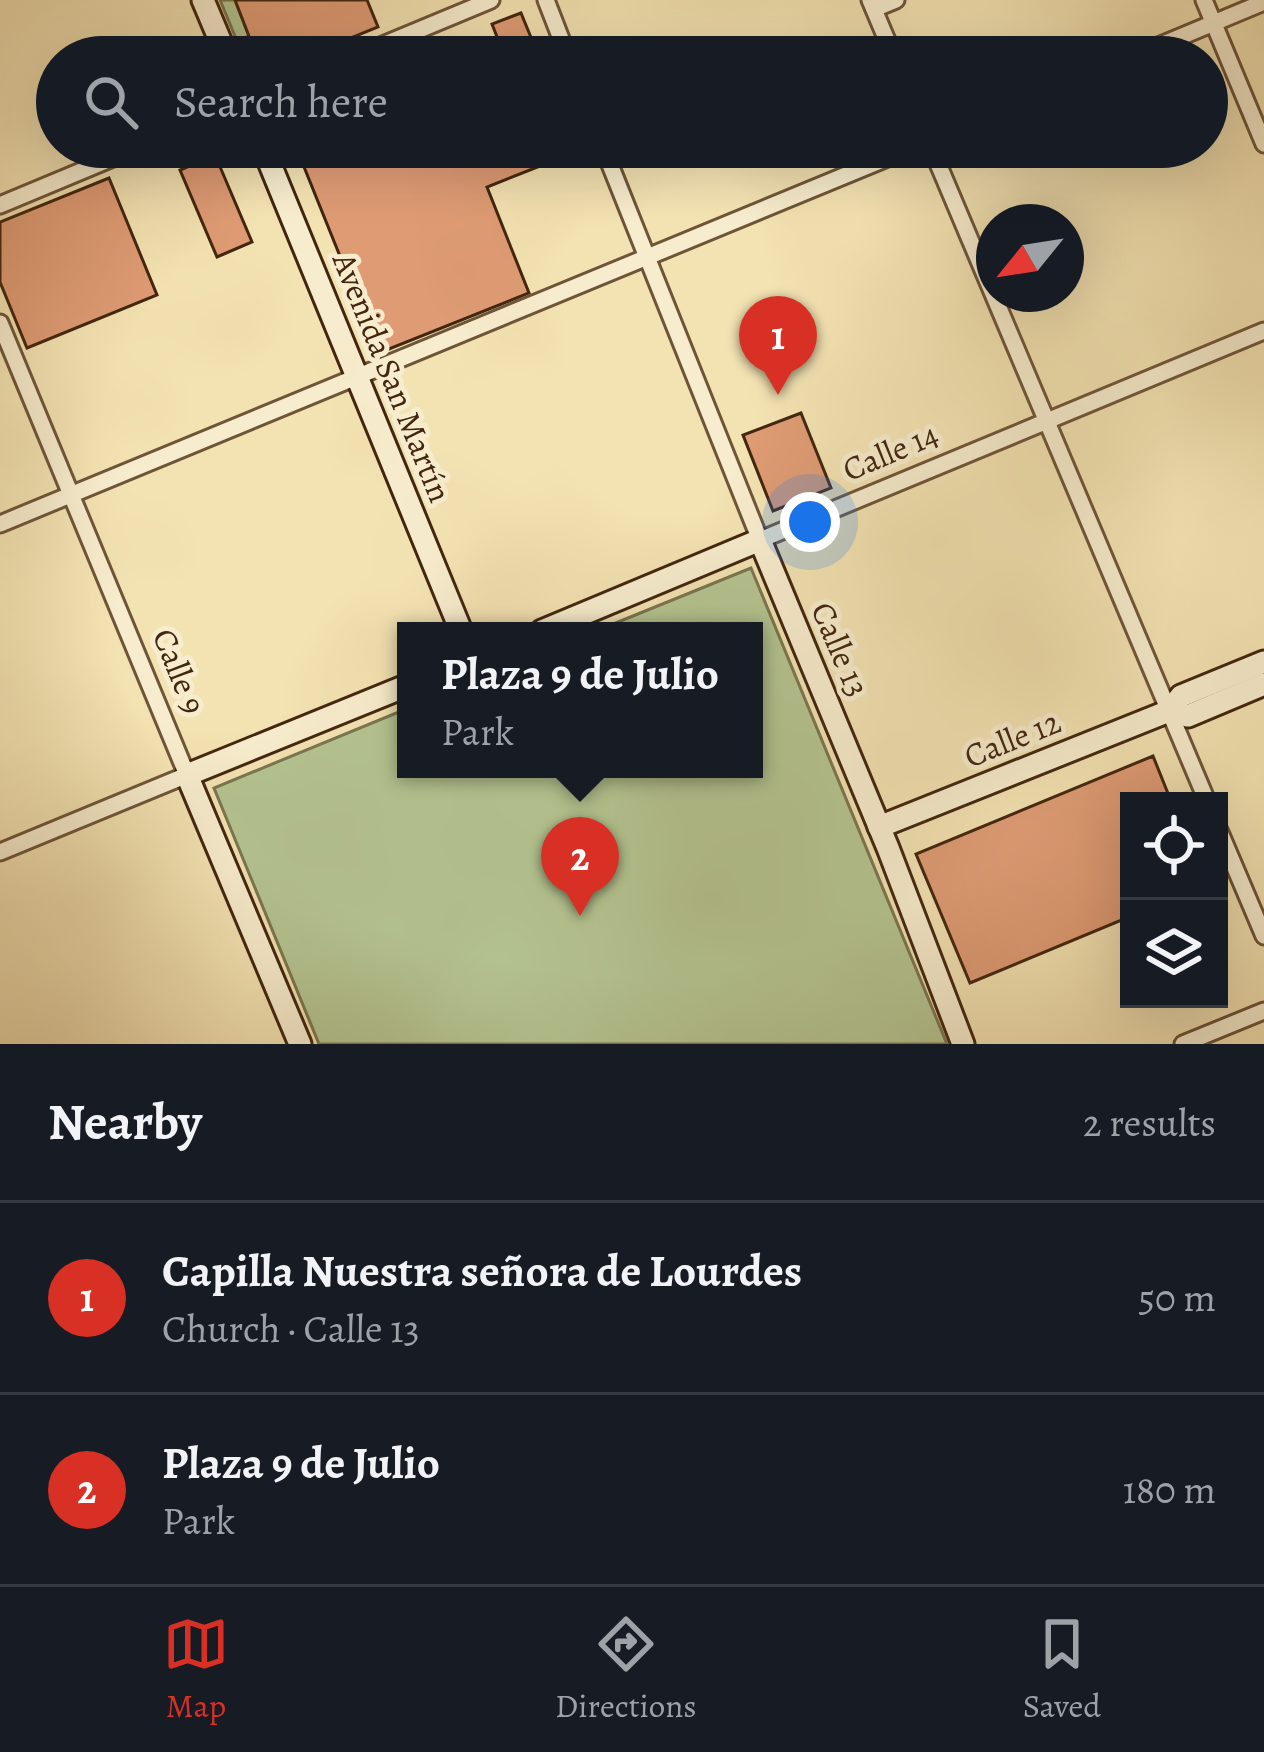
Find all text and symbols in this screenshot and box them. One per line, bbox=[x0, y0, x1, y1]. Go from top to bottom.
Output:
search box bbox=[36, 36, 1228, 168]
icon: search bbox=[78, 69, 144, 135]
text: Search here bbox=[174, 71, 388, 133]
north arrow bbox=[976, 204, 1084, 312]
street label: Avenida San Martín bbox=[322, 245, 463, 509]
pin: 1 bbox=[739, 296, 817, 395]
street label: Calle 14 bbox=[836, 411, 945, 492]
your location bbox=[780, 492, 840, 552]
street label: Calle 13 bbox=[801, 595, 880, 703]
street label: Calle 9 bbox=[142, 622, 217, 721]
popup bbox=[397, 622, 763, 778]
text: Plaza 9 de Julio bbox=[441, 643, 719, 705]
street label: Calle 12 bbox=[957, 699, 1067, 778]
text: Park bbox=[441, 705, 514, 758]
map controls bbox=[1120, 792, 1228, 1008]
button: locate bbox=[1120, 792, 1228, 900]
pin: 2 bbox=[541, 817, 619, 916]
button: layers bbox=[1120, 900, 1228, 1008]
text: Nearby bbox=[48, 1087, 202, 1157]
text: 2 results bbox=[1083, 1096, 1216, 1149]
text: Capilla Nuestra señora de Lourdes bbox=[162, 1240, 802, 1302]
text: 1 bbox=[80, 1271, 94, 1324]
text: 50 m bbox=[1138, 1271, 1216, 1324]
text: Church · Calle 13 bbox=[162, 1302, 420, 1355]
text: Plaza 9 de Julio bbox=[162, 1432, 440, 1494]
text: 2 bbox=[78, 1463, 96, 1516]
text: 180 m bbox=[1123, 1463, 1216, 1516]
text: Park bbox=[162, 1494, 235, 1547]
tab: Map bbox=[163, 1611, 229, 1728]
tab: Directions bbox=[555, 1611, 697, 1728]
tab: Saved bbox=[1023, 1611, 1101, 1728]

